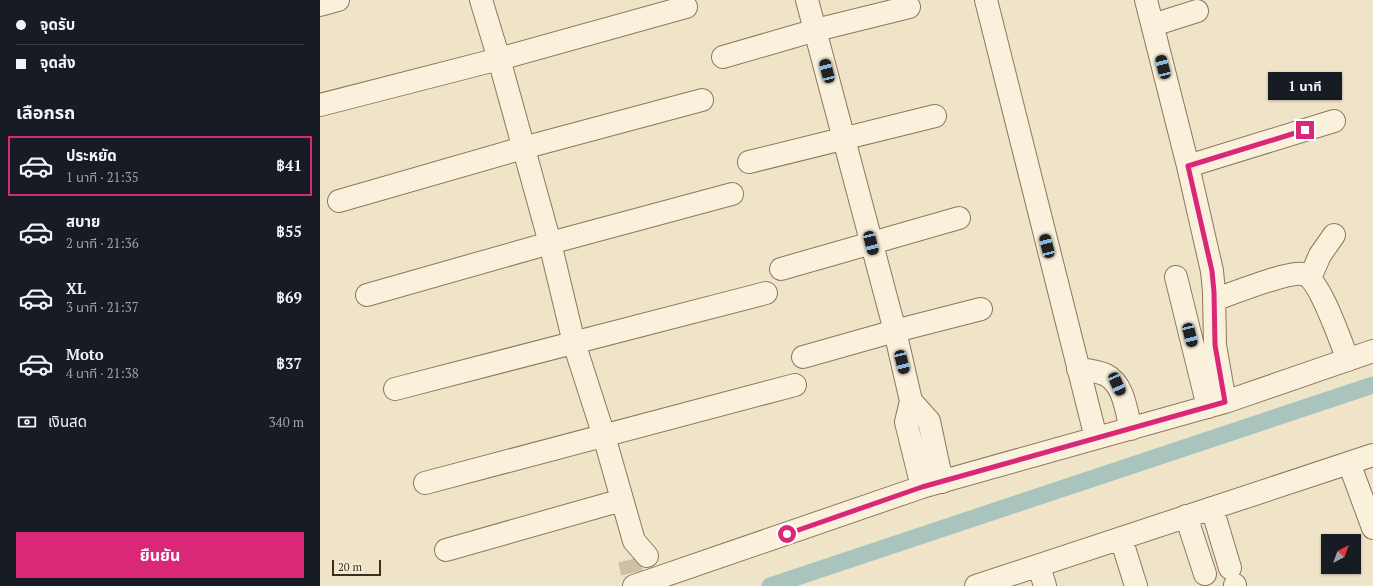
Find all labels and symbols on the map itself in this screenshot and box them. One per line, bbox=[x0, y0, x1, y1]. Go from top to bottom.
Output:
car bbox=[1154, 54, 1172, 80]
car bbox=[818, 58, 836, 84]
callout: 1 นาที bbox=[1268, 72, 1342, 100]
route end bbox=[1296, 121, 1314, 139]
car bbox=[862, 230, 880, 256]
car bbox=[1038, 233, 1056, 259]
car bbox=[1181, 322, 1199, 348]
car bbox=[893, 349, 911, 375]
car bbox=[1107, 371, 1127, 397]
route start bbox=[778, 525, 796, 543]
north arrow bbox=[1321, 534, 1361, 574]
scale bar bbox=[332, 558, 381, 577]

